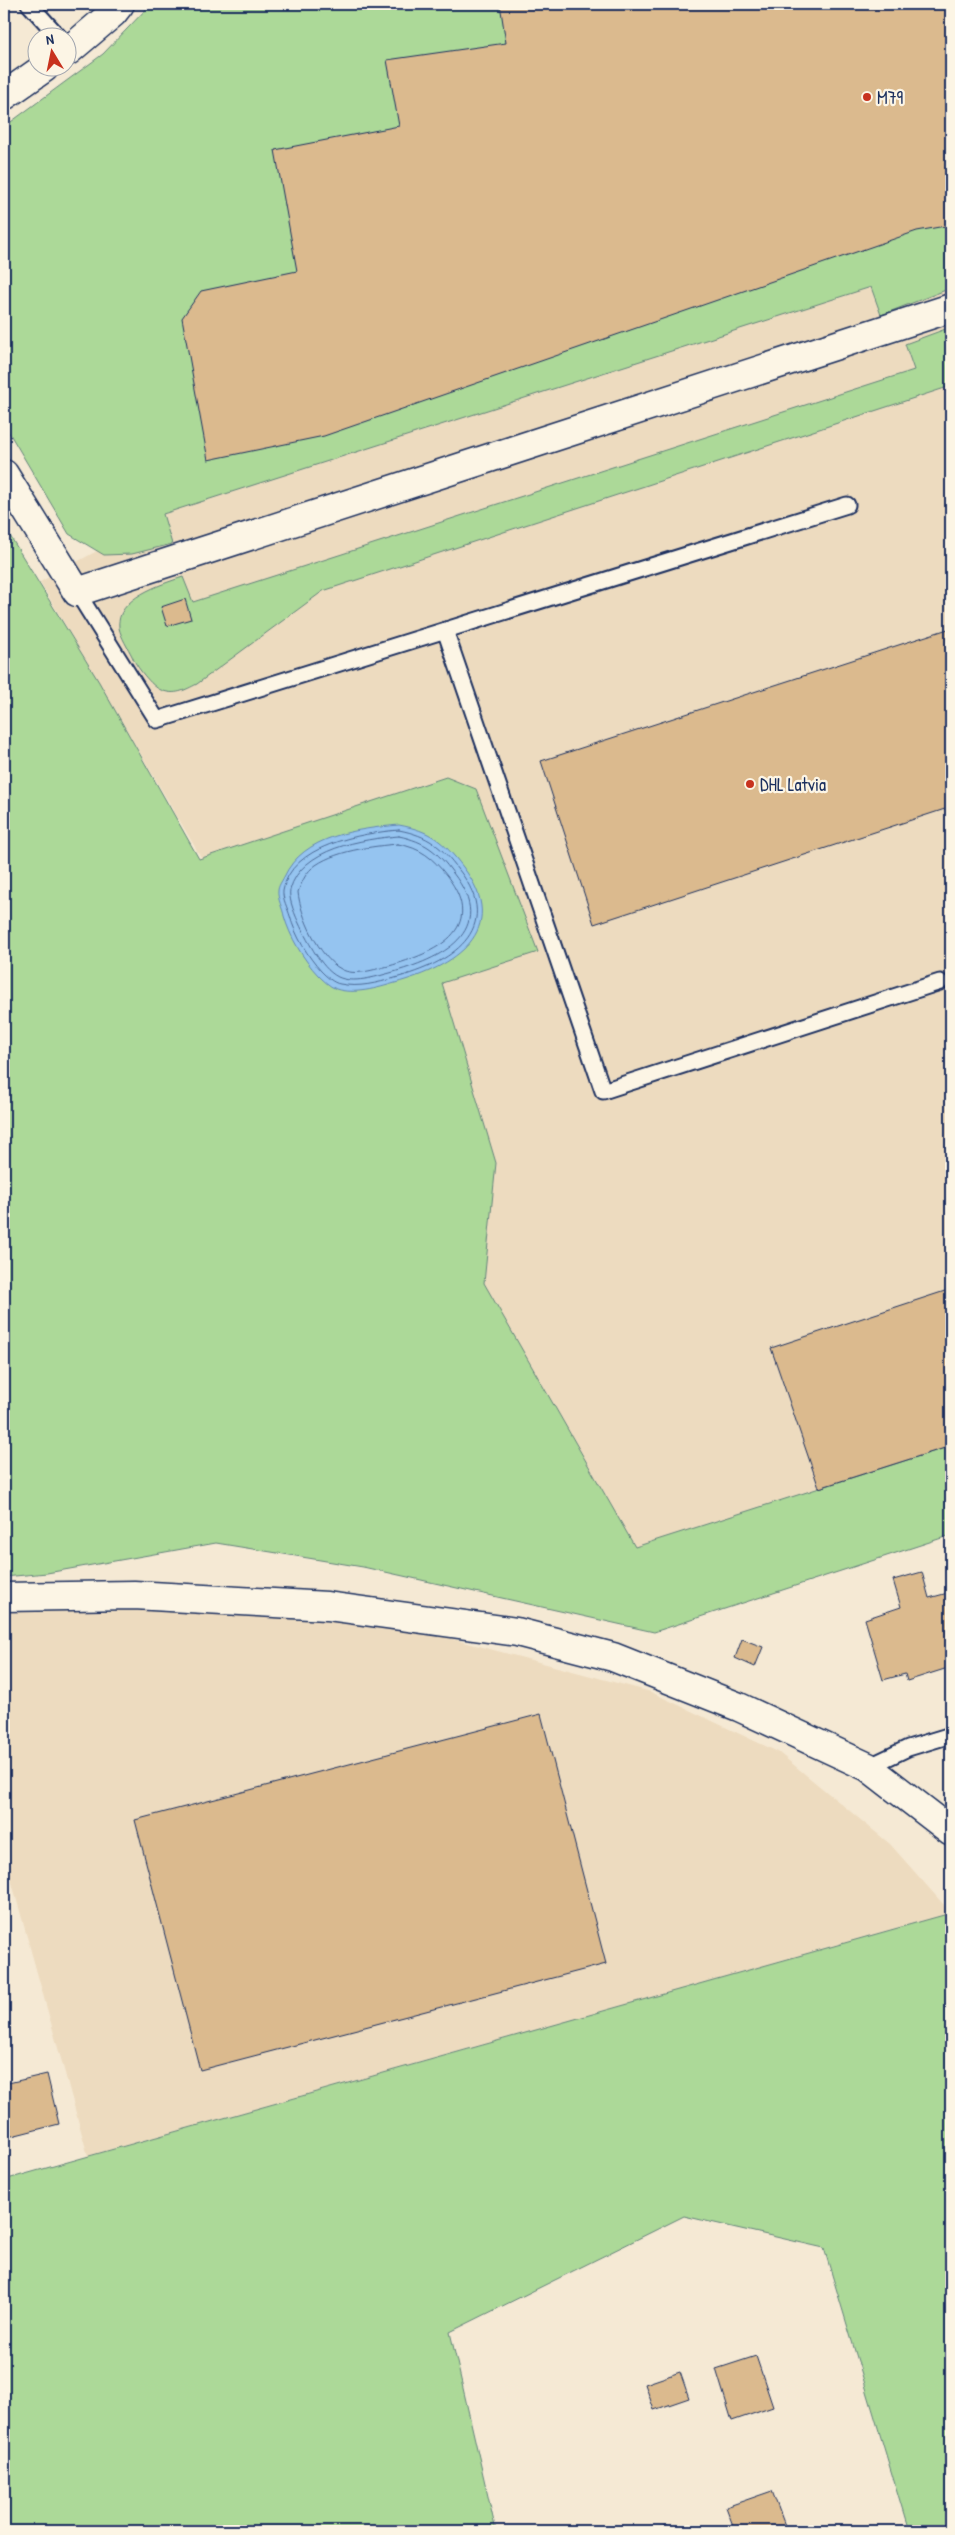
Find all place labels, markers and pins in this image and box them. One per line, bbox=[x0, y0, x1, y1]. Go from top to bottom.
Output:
place label: M79 bbox=[877, 85, 904, 110]
marker: M79 bbox=[861, 91, 873, 103]
place label: DHL Latvia bbox=[760, 772, 826, 797]
marker: DHL Latvia bbox=[744, 778, 756, 790]

